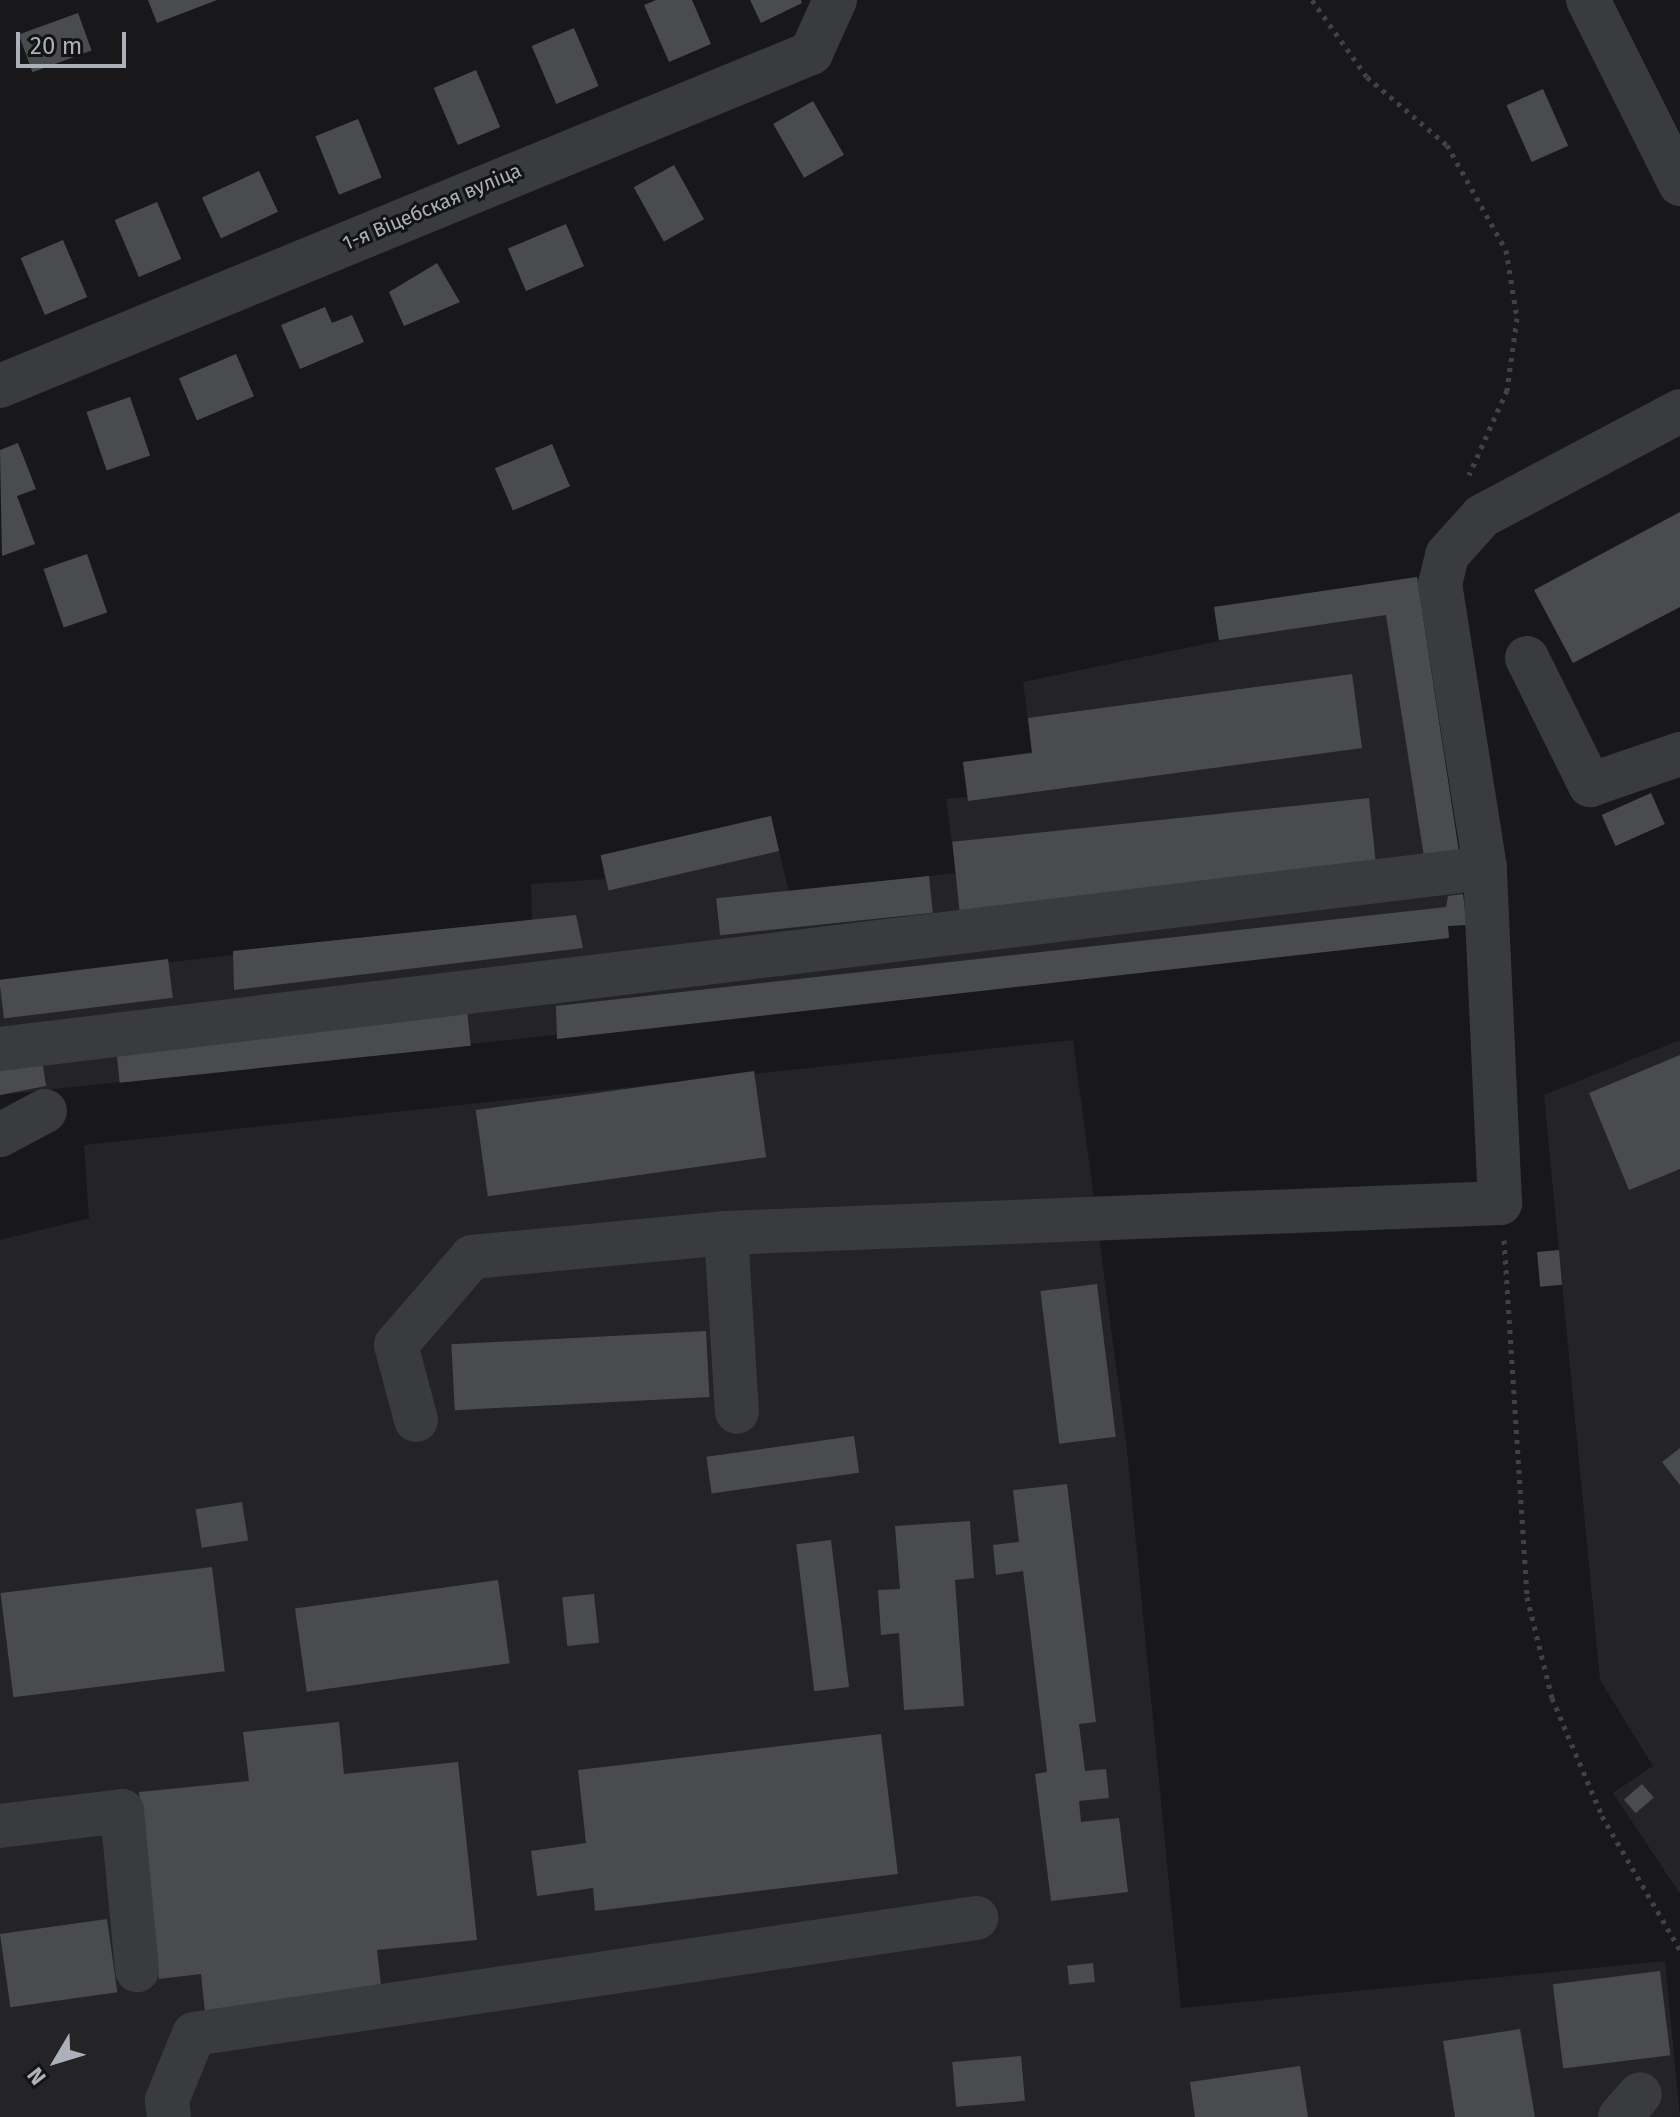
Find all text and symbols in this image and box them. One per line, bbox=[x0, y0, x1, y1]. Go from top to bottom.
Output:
scale bar bbox=[20, 16, 130, 66]
text: 20 m bbox=[30, 32, 82, 60]
street label: 1-я Віцебская вуліца bbox=[339, 158, 525, 256]
north arrow bbox=[16, 2021, 96, 2101]
text: N bbox=[22, 2062, 52, 2090]

